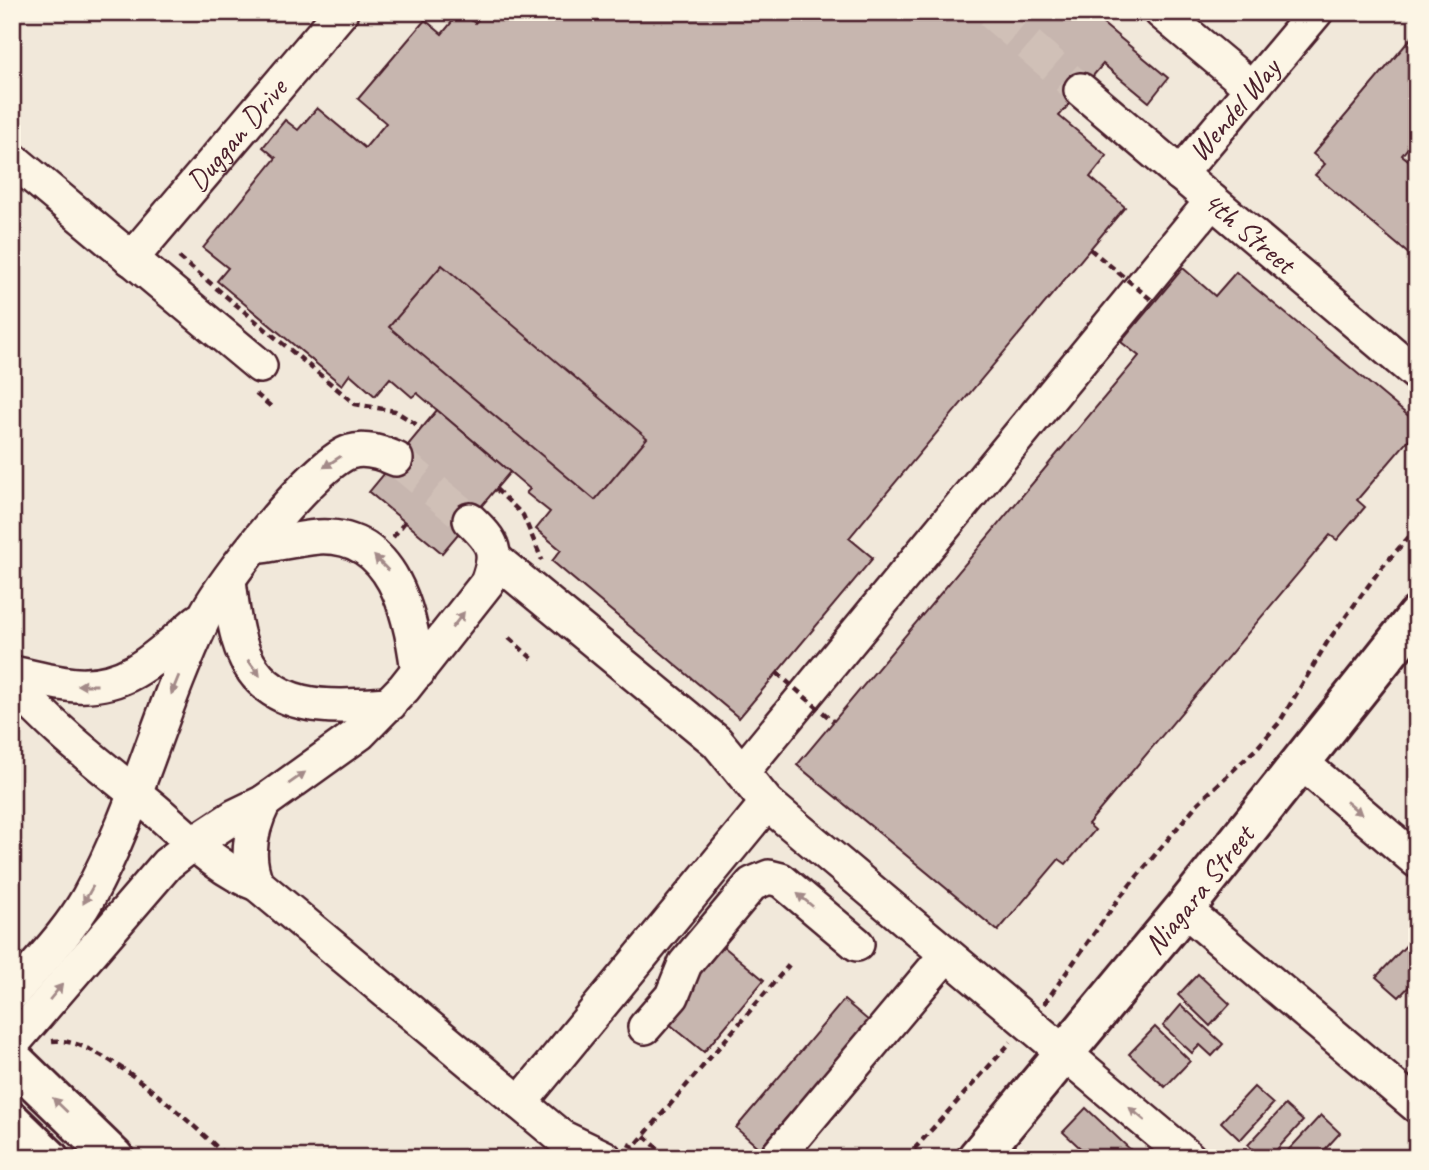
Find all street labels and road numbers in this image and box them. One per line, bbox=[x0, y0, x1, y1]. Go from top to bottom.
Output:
street label: Wendel Way bbox=[1180, 48, 1290, 169]
street label: Duggan Drive bbox=[178, 69, 297, 199]
street label: 4th Street bbox=[1195, 182, 1305, 284]
street label: Niagara Street bbox=[1135, 815, 1264, 962]

